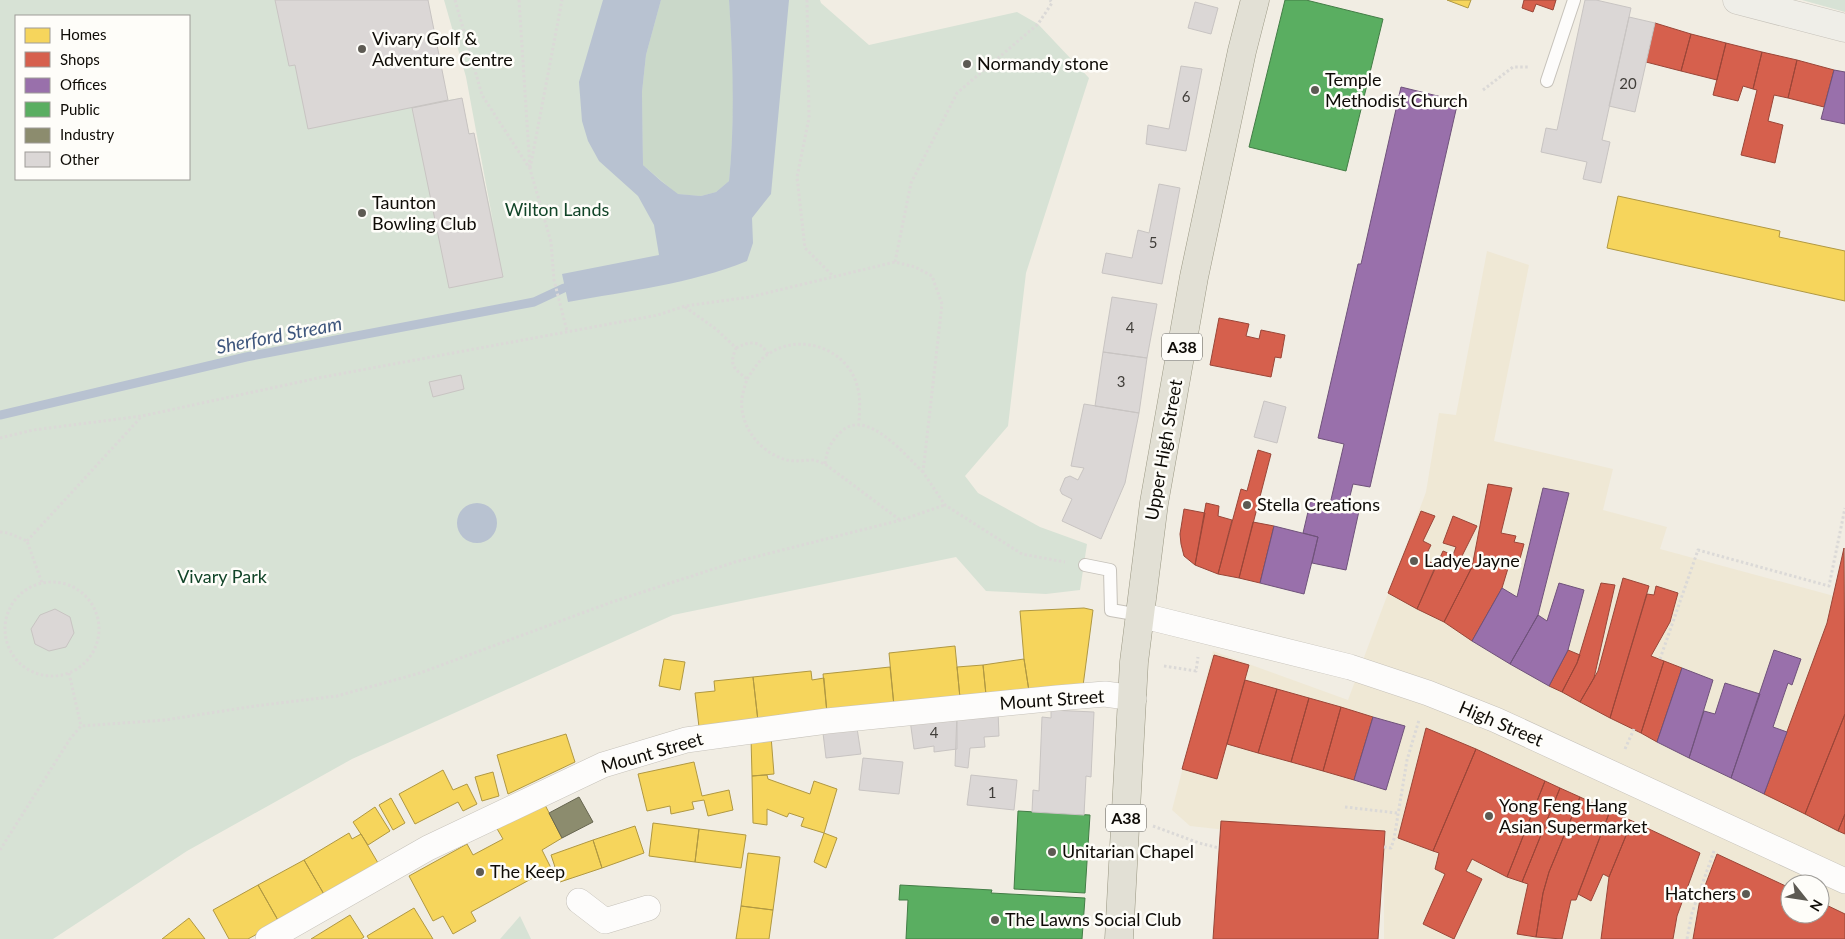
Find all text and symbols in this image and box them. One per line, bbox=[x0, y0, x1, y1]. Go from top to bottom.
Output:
legend bbox=[15, 15, 190, 180]
text: Homes bbox=[60, 25, 106, 43]
place label: Vivary Golf & Adventure Centre bbox=[372, 27, 513, 70]
marker: Vivary Golf & Adventure Centre bbox=[356, 43, 368, 55]
text: Shops bbox=[60, 50, 100, 68]
place label: Normandy stone bbox=[977, 52, 1109, 74]
marker: Normandy stone bbox=[961, 58, 973, 70]
place label: Temple Methodist Church bbox=[1325, 68, 1468, 111]
house number: 20 bbox=[1619, 74, 1637, 92]
text: Offices bbox=[60, 75, 107, 93]
marker: Temple Methodist Church bbox=[1309, 84, 1321, 96]
house number: 6 bbox=[1182, 87, 1191, 105]
text: Public bbox=[60, 100, 100, 118]
text: Industry bbox=[60, 125, 115, 143]
text: Other bbox=[60, 150, 100, 168]
place label: Taunton Bowling Club bbox=[372, 191, 477, 234]
park label: Wilton Lands bbox=[505, 198, 609, 220]
marker: Taunton Bowling Club bbox=[356, 207, 368, 219]
house number: 5 bbox=[1149, 233, 1157, 251]
water label: Sherford Stream bbox=[214, 311, 344, 358]
house number: 4 bbox=[1126, 318, 1135, 336]
road number: A38 bbox=[1162, 334, 1202, 361]
house number: 3 bbox=[1117, 372, 1125, 390]
street label: Upper High Street bbox=[1140, 377, 1186, 522]
place label: Stella Creations bbox=[1257, 493, 1380, 515]
marker: Stella Creations bbox=[1241, 499, 1253, 511]
place label: Ladye Jayne bbox=[1424, 549, 1520, 571]
marker: Ladye Jayne bbox=[1408, 555, 1420, 567]
park label: Vivary Park bbox=[177, 565, 268, 587]
street label: Mount Street bbox=[999, 684, 1106, 714]
street label: High Street bbox=[1456, 695, 1547, 751]
house number: 4 bbox=[930, 723, 939, 741]
street label: Mount Street bbox=[598, 727, 706, 777]
house number: 1 bbox=[988, 783, 996, 801]
place label: Yong Feng Hang Asian Supermarket bbox=[1499, 794, 1648, 837]
road number: A38 bbox=[1106, 804, 1146, 831]
marker: Yong Feng Hang Asian Supermarket bbox=[1483, 810, 1495, 822]
place label: Unitarian Chapel bbox=[1062, 840, 1194, 862]
marker: Unitarian Chapel bbox=[1046, 846, 1058, 858]
place label: The Keep bbox=[490, 860, 565, 882]
marker: The Keep bbox=[474, 866, 486, 878]
north arrow bbox=[1780, 874, 1830, 924]
place label: Hatchers bbox=[1665, 882, 1736, 904]
marker: Hatchers bbox=[1740, 888, 1752, 900]
text: N bbox=[1807, 897, 1827, 915]
place label: The Lawns Social Club bbox=[1005, 908, 1181, 930]
marker: The Lawns Social Club bbox=[989, 914, 1001, 926]

